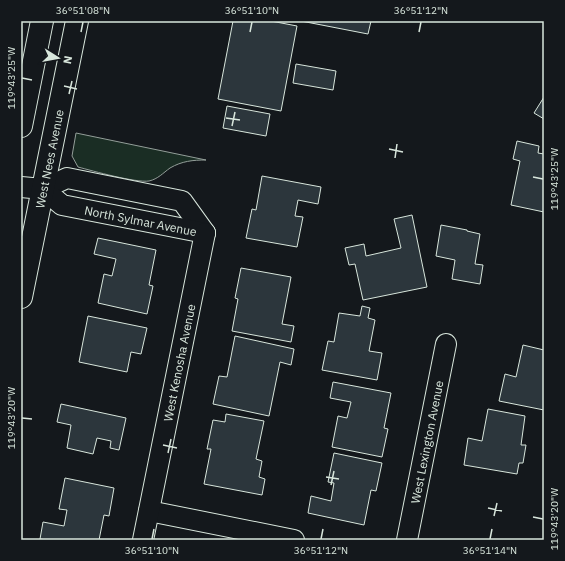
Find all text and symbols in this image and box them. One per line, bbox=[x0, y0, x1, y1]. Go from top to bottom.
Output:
text: 36°51'08"N bbox=[56, 4, 110, 17]
text: 36°51'10"N bbox=[225, 4, 279, 17]
text: 36°51'12"N bbox=[394, 4, 448, 17]
north arrow bbox=[38, 38, 78, 78]
text: 119°43'25"W bbox=[5, 47, 18, 109]
text: N bbox=[60, 55, 75, 65]
street label: West Nees Avenue bbox=[32, 108, 66, 210]
text: 119°43'25"W bbox=[548, 148, 561, 210]
street label: North Sylmar Avenue bbox=[83, 202, 198, 239]
street label: West Kenosha Avenue bbox=[160, 302, 198, 423]
street label: West Lexington Avenue bbox=[407, 379, 446, 505]
text: 119°43'20"W bbox=[5, 387, 18, 449]
text: 119°43'20"W bbox=[548, 488, 561, 550]
text: 36°51'10"N bbox=[125, 544, 179, 557]
text: 36°51'12"N bbox=[294, 544, 348, 557]
text: 36°51'14"N bbox=[463, 544, 517, 557]

